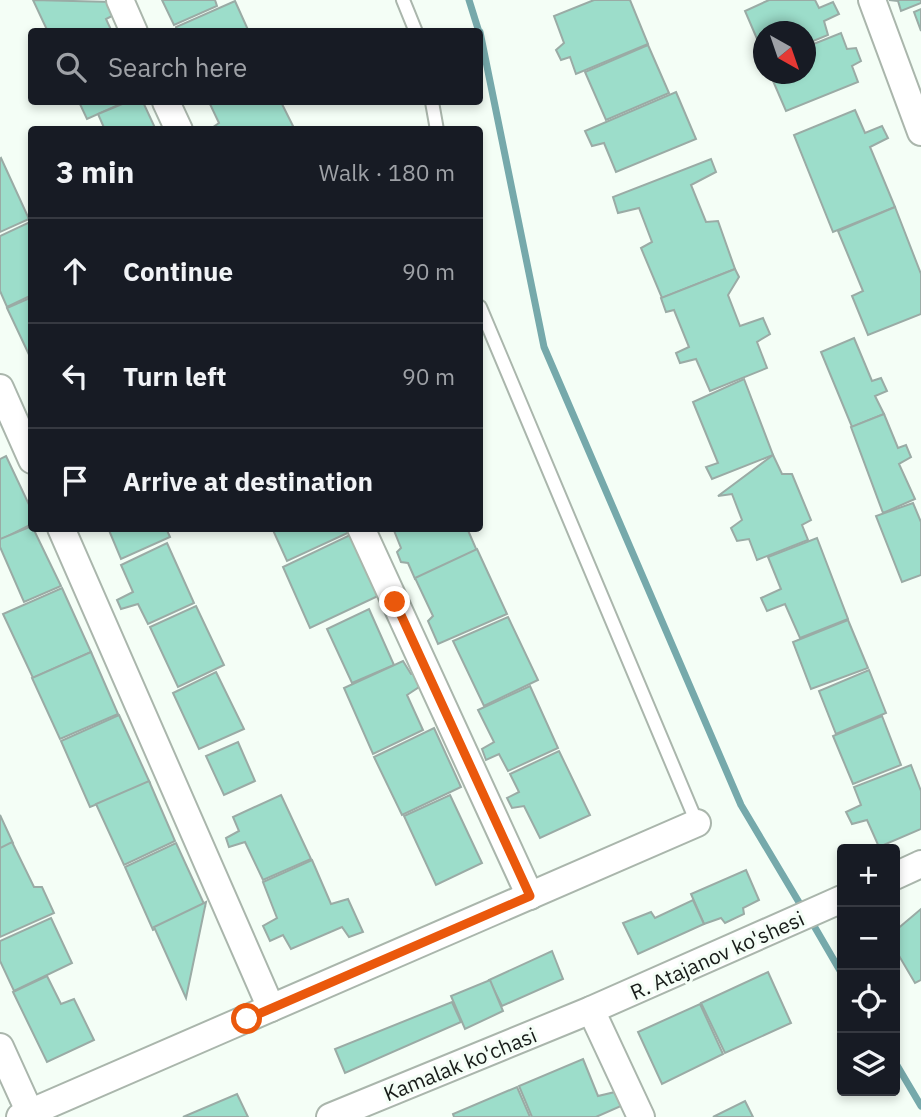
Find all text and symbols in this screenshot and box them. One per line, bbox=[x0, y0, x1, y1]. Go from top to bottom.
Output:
north arrow bbox=[753, 21, 816, 84]
search box bbox=[28, 28, 483, 105]
icon: search bbox=[52, 48, 90, 86]
text: Search here bbox=[108, 50, 247, 84]
text: 3 min bbox=[56, 152, 134, 191]
text: Walk · 180 m bbox=[319, 157, 455, 187]
icon: ahead bbox=[56, 252, 94, 290]
text: Continue bbox=[123, 254, 233, 288]
text: 90 m bbox=[402, 256, 455, 286]
icon: left bbox=[56, 357, 94, 395]
text: Turn left bbox=[123, 359, 226, 393]
text: 90 m bbox=[402, 361, 455, 391]
icon: arrive bbox=[56, 462, 94, 500]
text: Arrive at destination bbox=[123, 464, 373, 498]
route end bbox=[379, 586, 410, 617]
map controls bbox=[837, 844, 900, 1096]
button: + bbox=[837, 844, 900, 907]
street label: R. Atajanov ko'shesi bbox=[626, 904, 808, 1006]
button: − bbox=[837, 907, 900, 970]
button: locate bbox=[837, 970, 900, 1033]
route start bbox=[231, 1003, 262, 1034]
street label: Kamalak ko'chasi bbox=[379, 1021, 541, 1107]
button: layers bbox=[837, 1033, 900, 1096]

